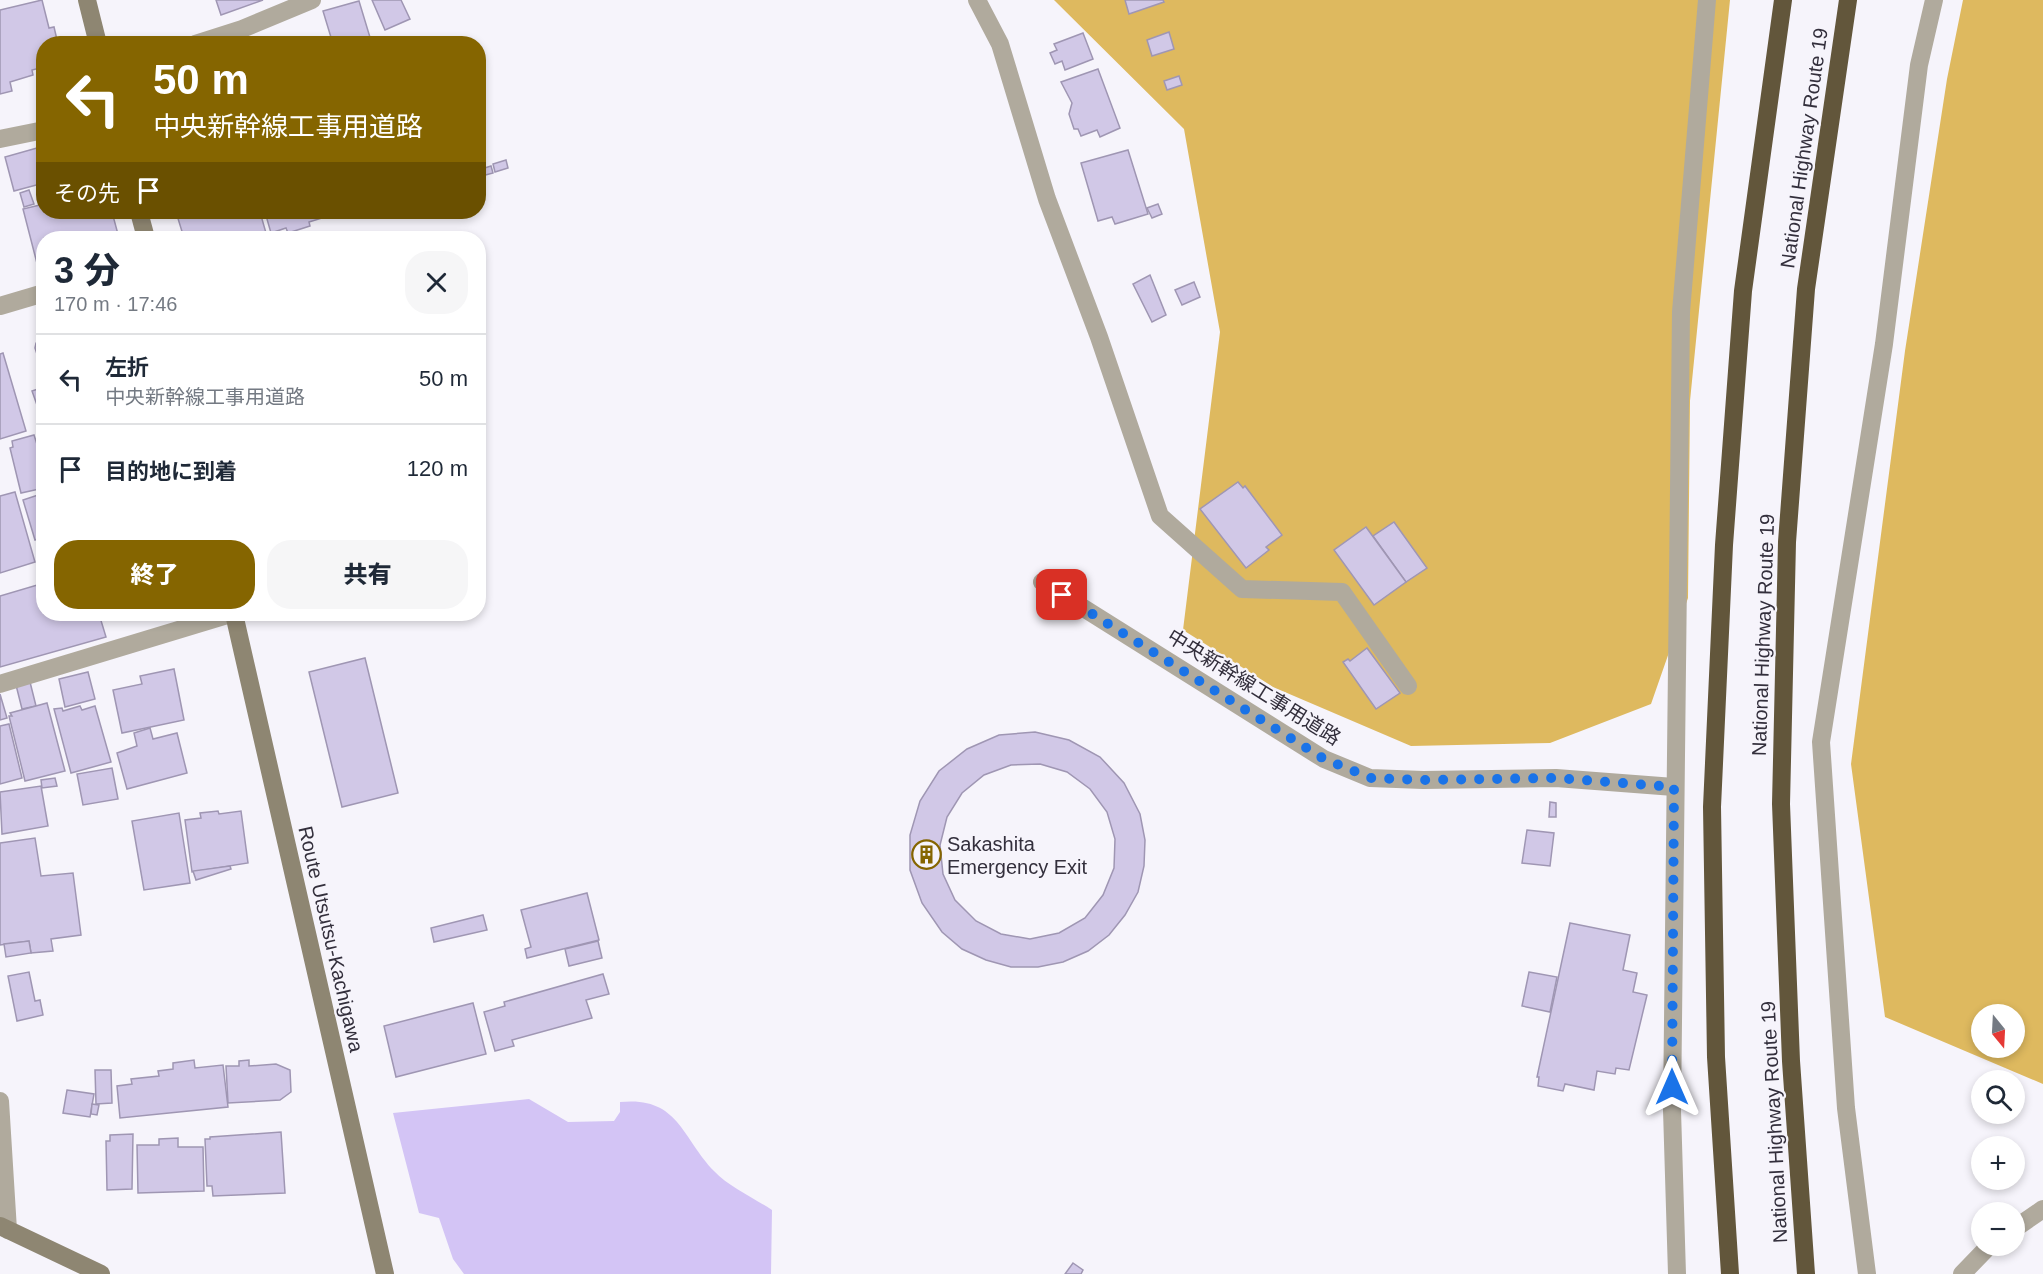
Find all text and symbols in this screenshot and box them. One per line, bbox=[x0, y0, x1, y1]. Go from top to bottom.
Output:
street label: National Highway Route 19 bbox=[1776, 26, 1832, 270]
text: 50 m bbox=[153, 56, 249, 103]
icon: left bbox=[54, 60, 132, 138]
text: 中央新幹線工事用道路 bbox=[153, 112, 423, 142]
icon: arrive bbox=[132, 174, 165, 207]
text: その先 bbox=[54, 181, 120, 206]
text: 3 分 bbox=[54, 250, 120, 291]
button: close bbox=[405, 251, 468, 314]
text: 170 m · 17:46 bbox=[54, 293, 177, 315]
text: 左折 bbox=[105, 355, 149, 380]
icon: left bbox=[54, 363, 87, 396]
text: 50 m bbox=[419, 366, 468, 391]
text: 中央新幹線工事用道路 bbox=[105, 386, 305, 408]
icon: arrive bbox=[54, 453, 87, 486]
text: 120 m bbox=[407, 456, 468, 481]
text: 目的地に到着 bbox=[105, 459, 237, 484]
street label: National Highway Route 19 bbox=[1748, 514, 1778, 756]
button: 終了 bbox=[54, 540, 255, 609]
button: 共有 bbox=[267, 540, 468, 609]
pin bbox=[1036, 569, 1087, 620]
icon: arrive bbox=[1045, 578, 1078, 611]
street label: 中央新幹線工事用道路 bbox=[1163, 625, 1345, 749]
street label: Route Utsutsu-Kachigawa bbox=[294, 824, 368, 1055]
place label: Sakashita Emergency Exit bbox=[947, 833, 1087, 878]
building icon: Sakashita Emergency Exit bbox=[910, 839, 942, 871]
street label: National Highway Route 19 bbox=[1757, 1000, 1791, 1244]
north arrow bbox=[1971, 1004, 2025, 1058]
map controls bbox=[1971, 1004, 2025, 1256]
position arrow bbox=[1640, 1055, 1704, 1119]
button: search bbox=[1971, 1070, 2025, 1124]
button: + bbox=[1971, 1136, 2025, 1190]
button: − bbox=[1971, 1202, 2025, 1256]

